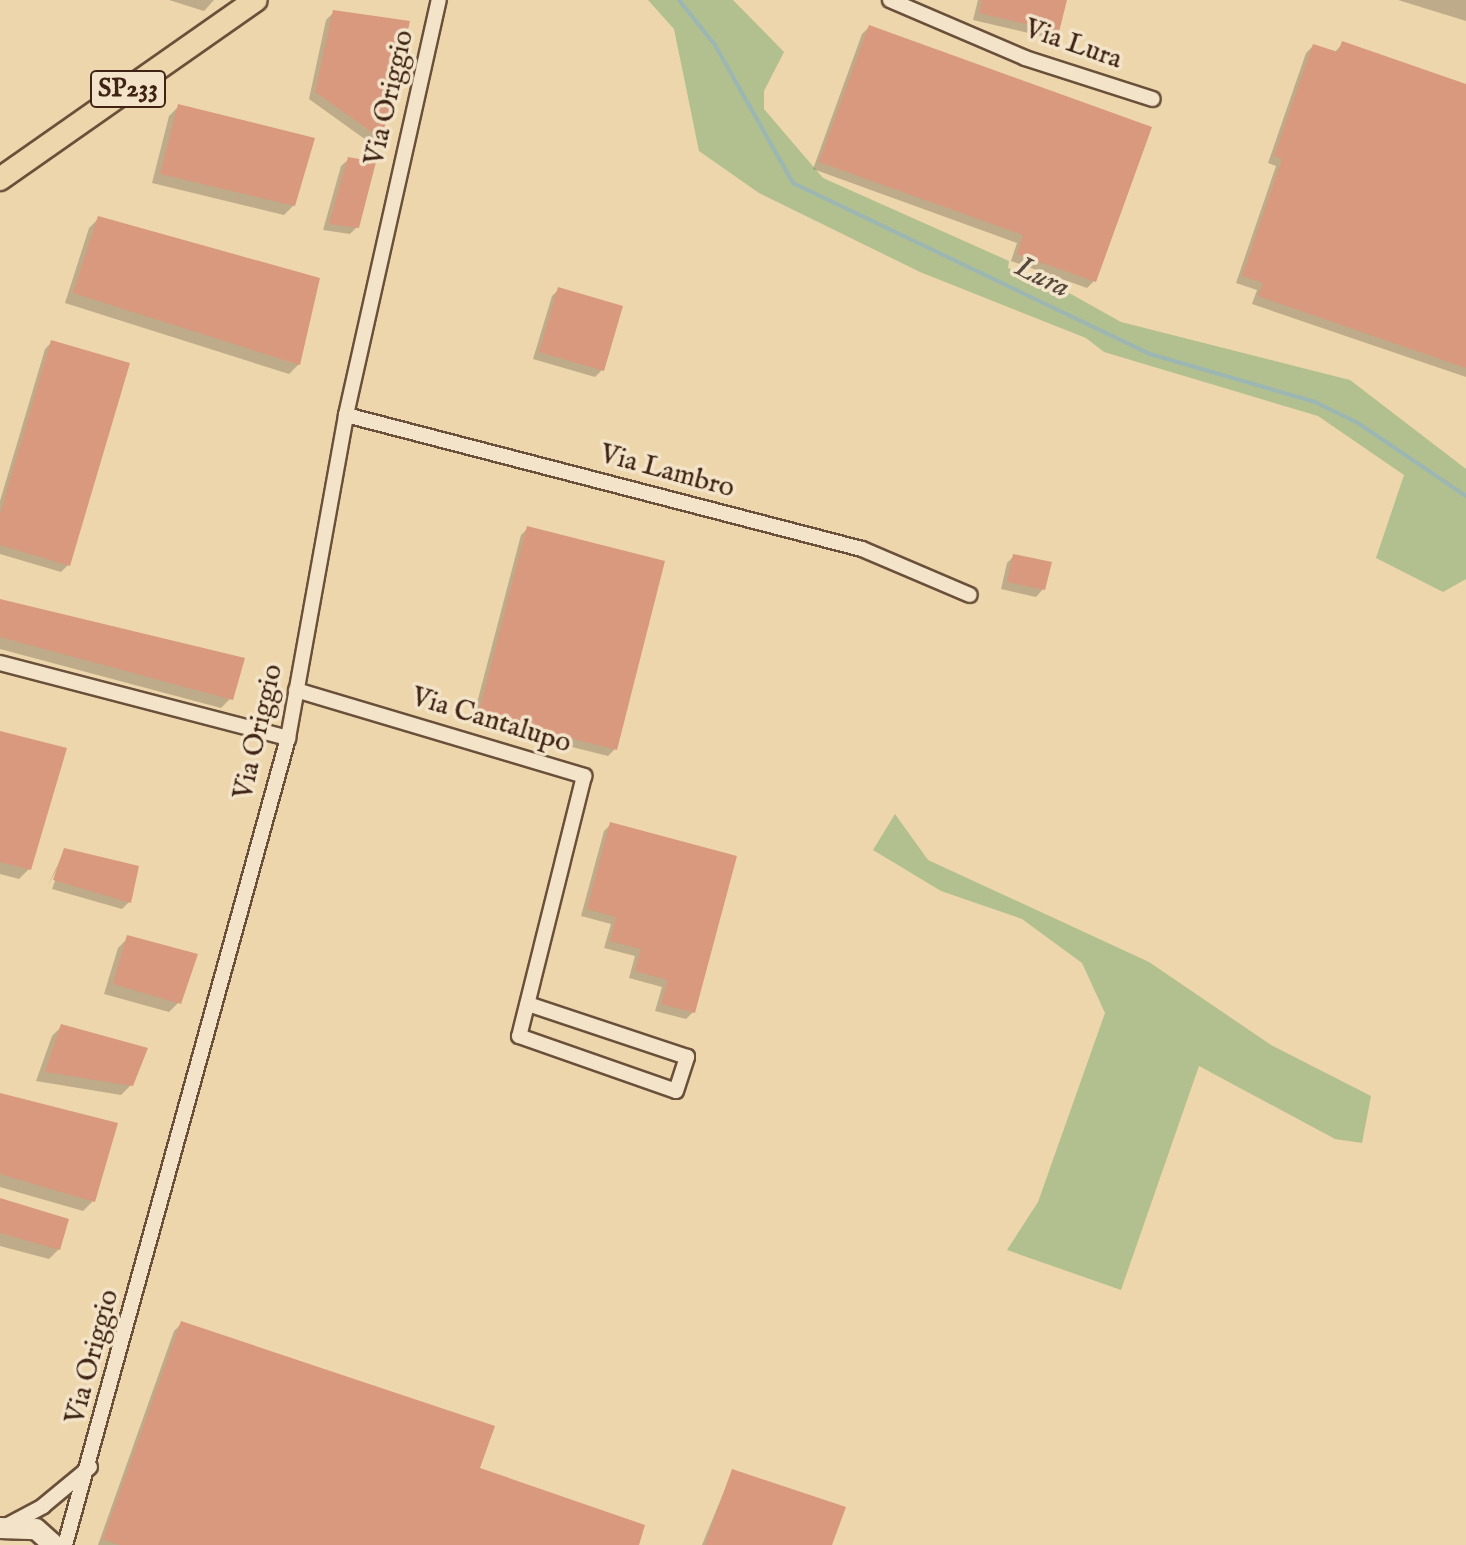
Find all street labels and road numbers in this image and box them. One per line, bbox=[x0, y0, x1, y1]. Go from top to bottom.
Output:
street label: Via Lura bbox=[1020, 13, 1126, 77]
street label: Via Origgio bbox=[358, 27, 422, 169]
road number: SP233 bbox=[90, 67, 166, 111]
street label: Via Lambro bbox=[596, 438, 738, 506]
street label: Via Origgio bbox=[227, 661, 291, 803]
street label: Via Cantalupo bbox=[407, 681, 575, 761]
street label: Via Origgio bbox=[59, 1286, 127, 1428]

